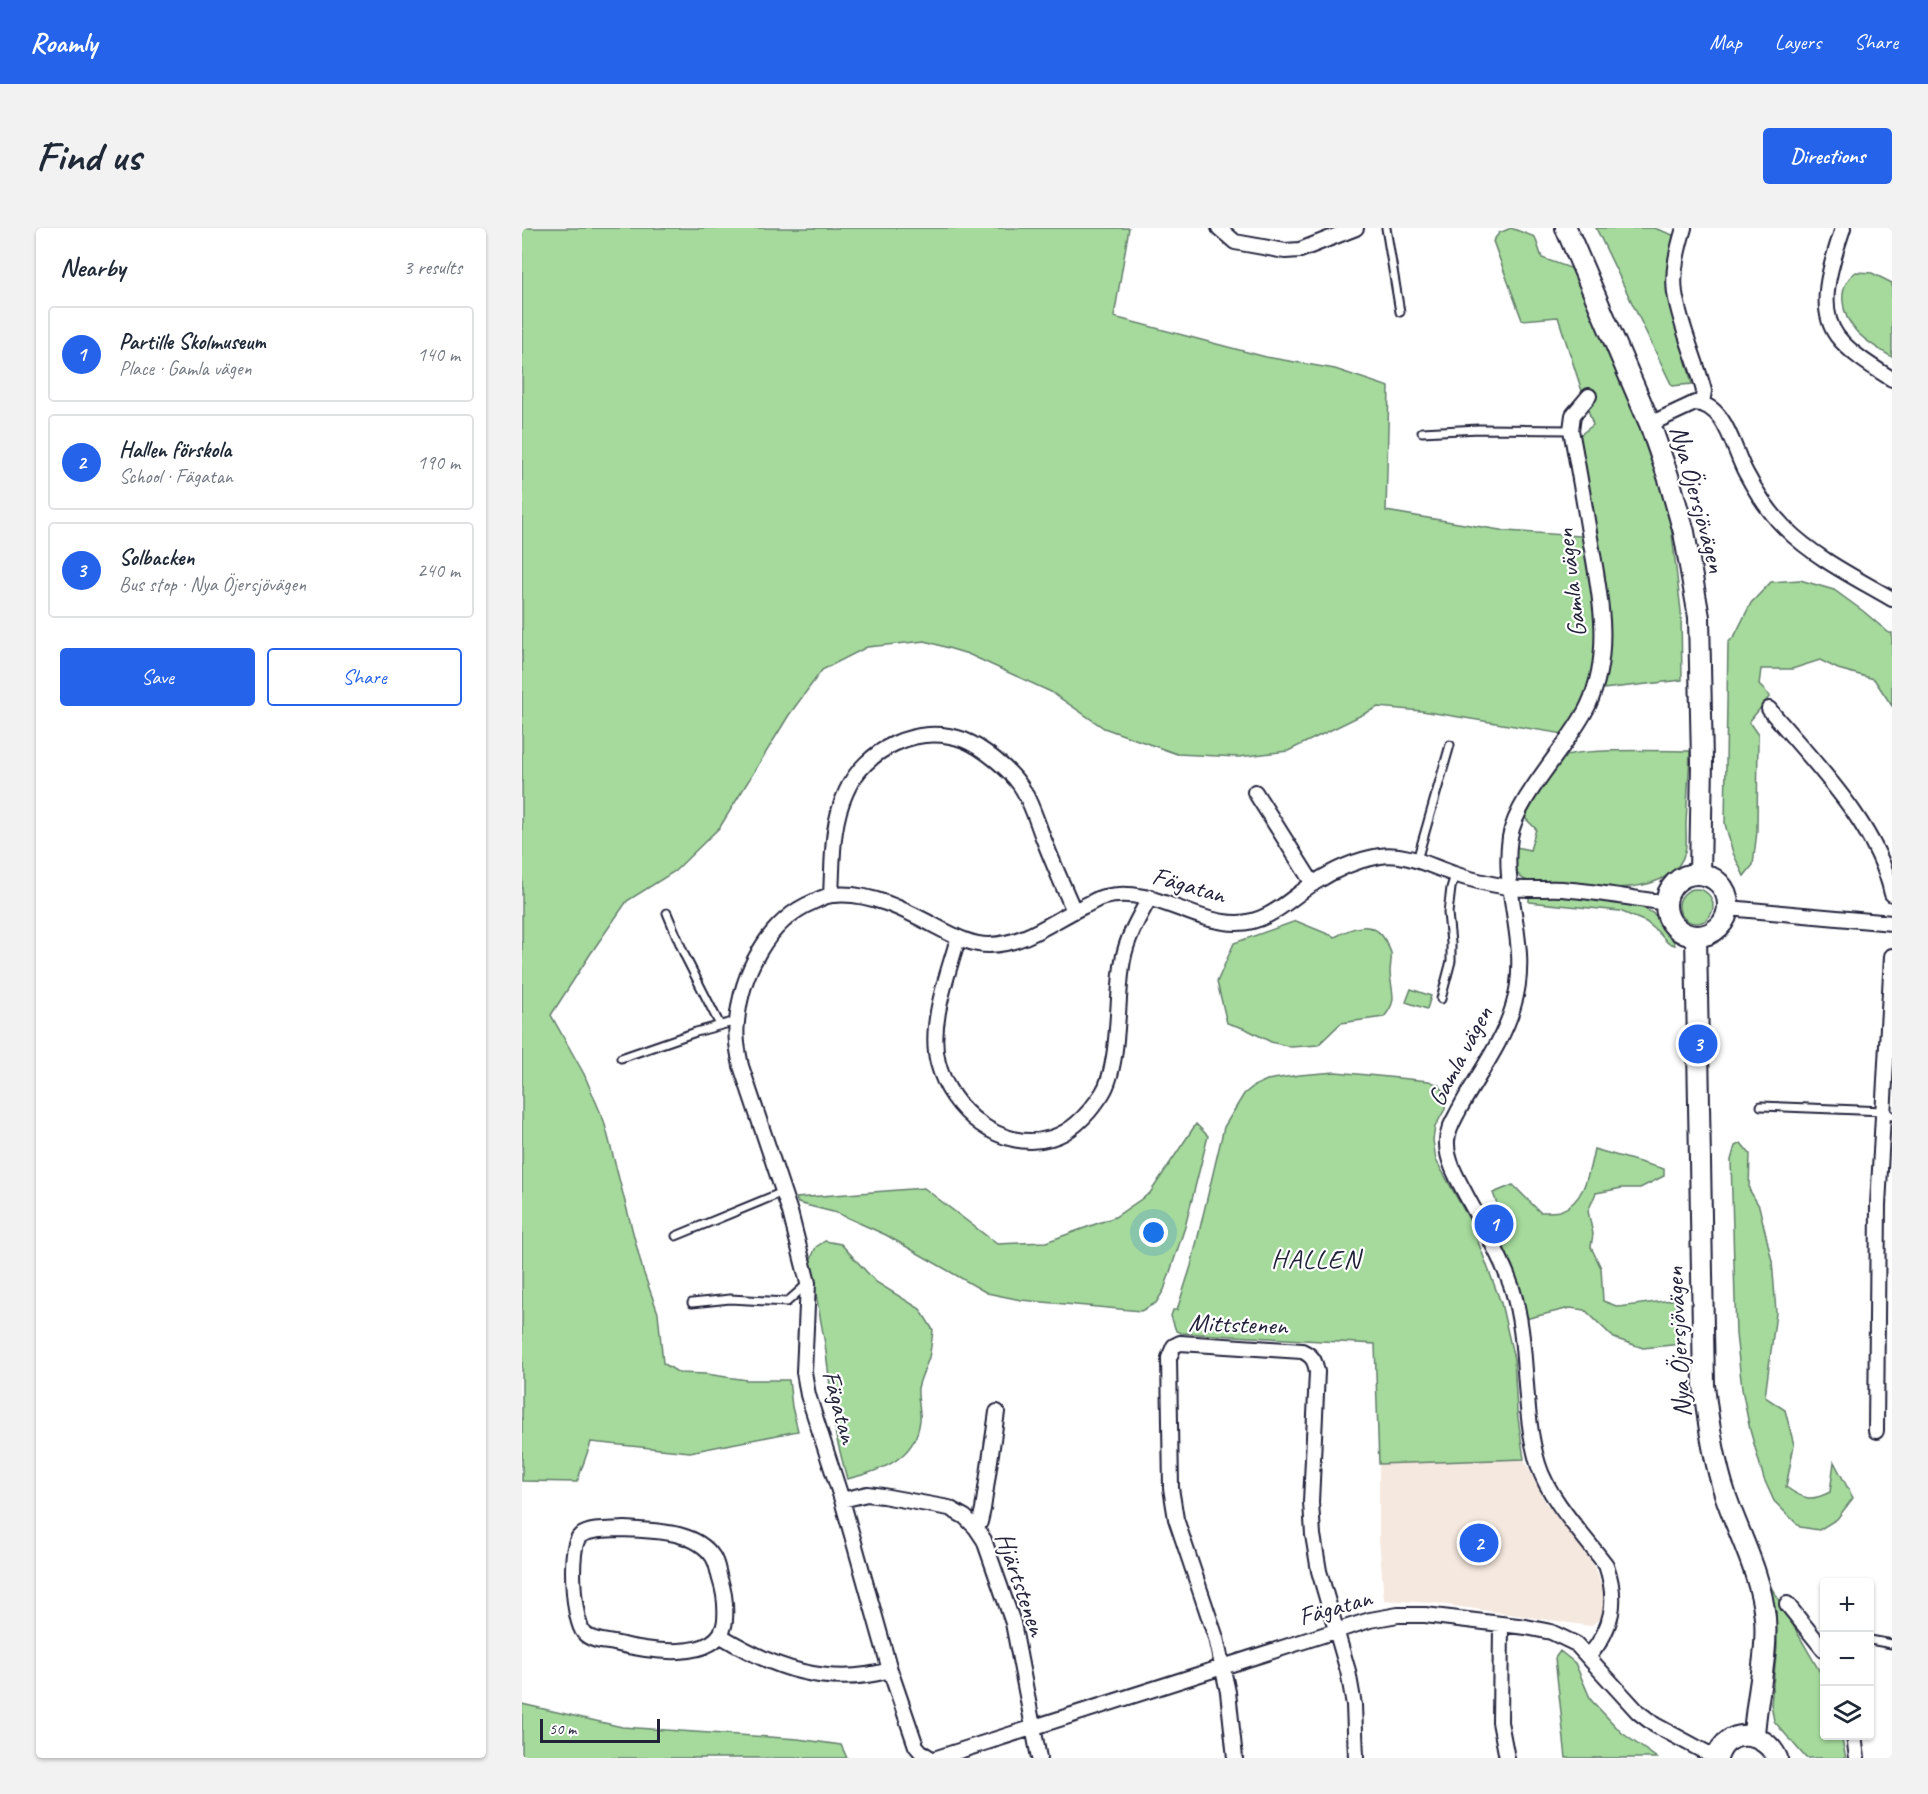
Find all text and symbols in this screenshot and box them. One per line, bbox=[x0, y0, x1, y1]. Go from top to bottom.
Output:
text: Roamly bbox=[30, 25, 97, 60]
text: Map bbox=[1709, 29, 1742, 55]
text: Layers bbox=[1775, 29, 1821, 55]
text: Share bbox=[1854, 29, 1898, 55]
button: Directions bbox=[1763, 128, 1892, 184]
text: Find us bbox=[36, 130, 141, 183]
text: Nearby bbox=[60, 251, 125, 284]
text: 3 results bbox=[403, 255, 462, 280]
text: Partille Skolmuseum bbox=[119, 328, 266, 356]
text: 1 bbox=[77, 342, 86, 367]
text: 140 m bbox=[417, 342, 460, 367]
text: Place · Gamla vägen bbox=[119, 356, 251, 381]
street label: Nya Öjersjövägen bbox=[1663, 422, 1734, 576]
text: Hallen förskola bbox=[119, 436, 231, 464]
text: 2 bbox=[77, 450, 86, 475]
text: 190 m bbox=[417, 450, 460, 475]
text: School · Fägatan bbox=[119, 464, 233, 489]
street label: Gamla vägen bbox=[1548, 527, 1594, 639]
text: Solbacken bbox=[119, 544, 194, 572]
text: 3 bbox=[77, 558, 86, 583]
text: 240 m bbox=[417, 558, 460, 583]
text: Bus stop · Nya Öjersjövägen bbox=[119, 572, 306, 597]
button: Save bbox=[60, 648, 255, 706]
button: Share bbox=[267, 648, 462, 706]
street label: Fägatan bbox=[1149, 859, 1231, 911]
street label: Gamla vägen bbox=[1420, 1000, 1500, 1112]
pin: 3 bbox=[1678, 1022, 1718, 1066]
pin: 1 bbox=[1474, 1202, 1514, 1246]
your location bbox=[1139, 1218, 1168, 1247]
district label: HALLEN bbox=[1271, 1242, 1363, 1276]
street label: Nya Öjersjövägen bbox=[1658, 1266, 1698, 1418]
street label: Mittstenen bbox=[1188, 1306, 1289, 1342]
street label: Fägatan bbox=[814, 1367, 866, 1448]
pin: 2 bbox=[1460, 1520, 1498, 1566]
street label: Hjärtstenen bbox=[988, 1528, 1055, 1641]
map controls bbox=[1820, 1578, 1874, 1740]
button: + bbox=[1820, 1578, 1874, 1632]
street label: Fägatan bbox=[1295, 1581, 1377, 1633]
button: − bbox=[1820, 1632, 1874, 1686]
button: layers bbox=[1820, 1686, 1874, 1740]
scale bar bbox=[540, 1716, 660, 1744]
text: 50 m bbox=[549, 1719, 576, 1739]

